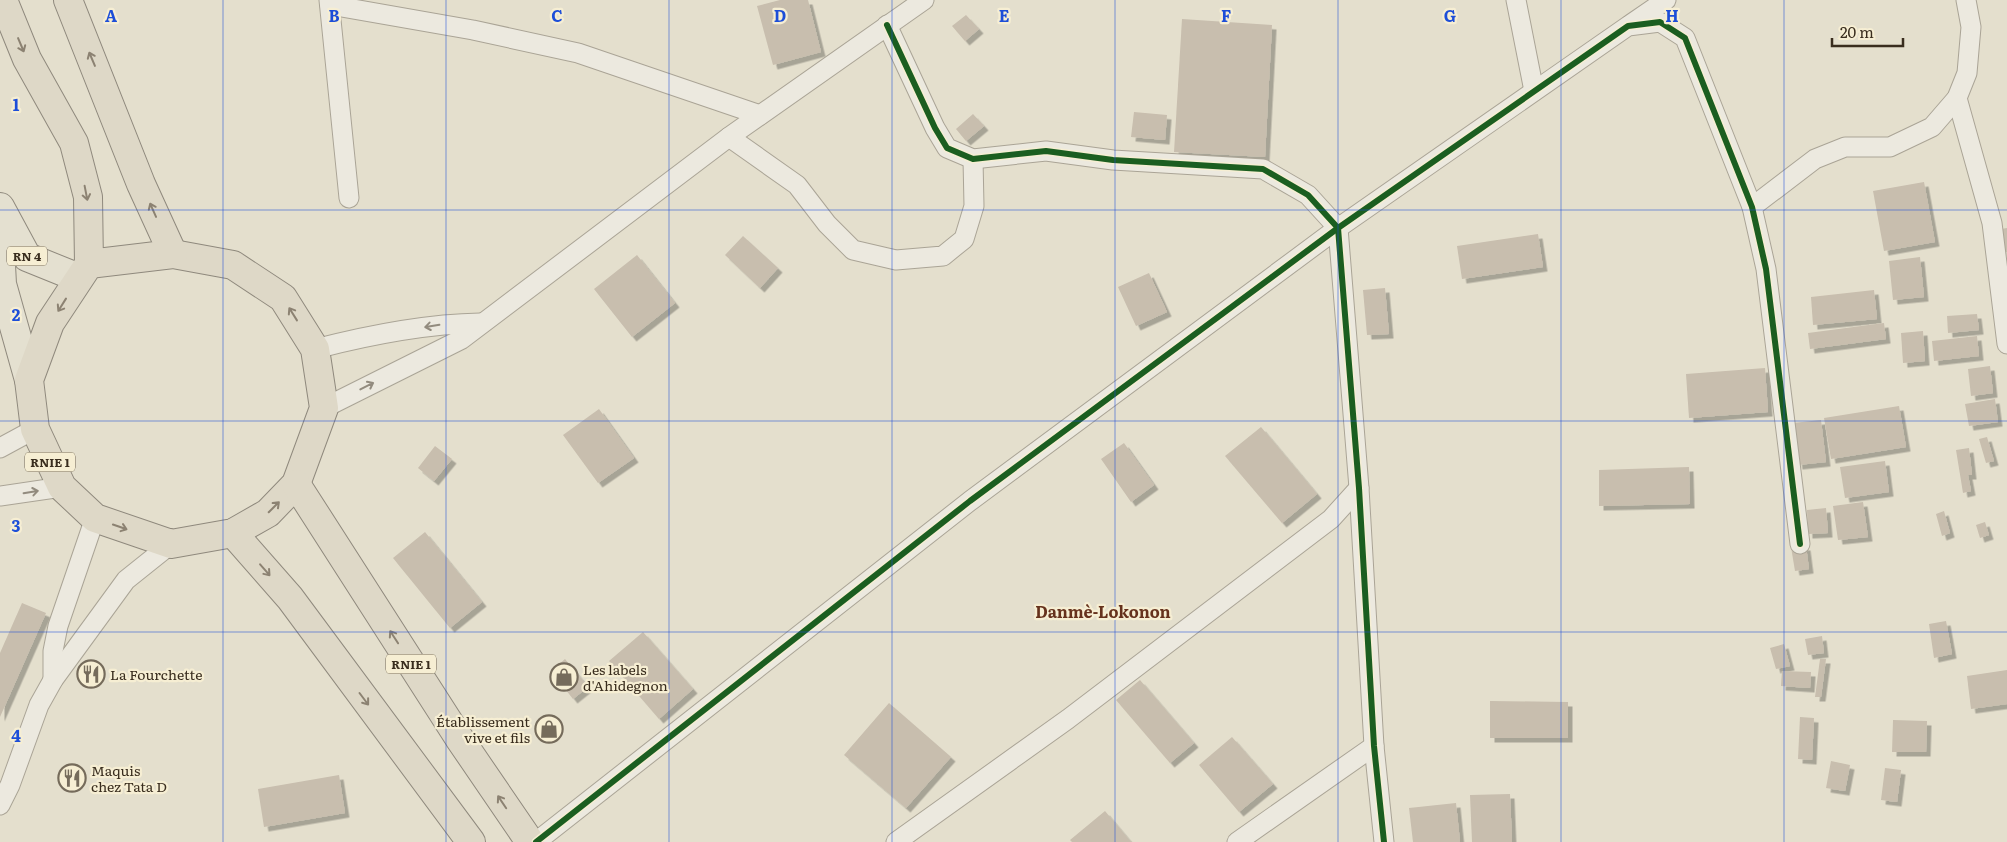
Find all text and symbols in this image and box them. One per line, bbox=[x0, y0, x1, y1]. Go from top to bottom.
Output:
text: A bbox=[105, 3, 117, 27]
text: B bbox=[328, 3, 340, 27]
text: C bbox=[551, 3, 563, 27]
text: D bbox=[774, 3, 786, 27]
text: E bbox=[999, 3, 1010, 27]
text: F bbox=[1221, 3, 1231, 27]
text: G bbox=[1444, 3, 1456, 27]
text: H bbox=[1665, 3, 1679, 27]
scale bar bbox=[1832, 15, 1903, 47]
text: 20 m bbox=[1840, 20, 1874, 43]
one-way arrow bbox=[17, 37, 26, 52]
one-way arrow bbox=[86, 52, 96, 67]
text: 1 bbox=[13, 92, 20, 116]
one-way arrow bbox=[82, 184, 91, 200]
one-way arrow bbox=[147, 203, 157, 218]
road number: RN 4 bbox=[7, 247, 47, 266]
one-way arrow bbox=[57, 297, 67, 311]
text: 2 bbox=[12, 302, 21, 326]
one-way arrow bbox=[288, 308, 298, 322]
one-way arrow bbox=[424, 321, 440, 331]
one-way arrow bbox=[359, 380, 374, 390]
road number: RNIE 1 bbox=[25, 452, 75, 472]
one-way arrow bbox=[22, 486, 38, 496]
one-way arrow bbox=[268, 501, 280, 513]
text: 3 bbox=[12, 513, 21, 537]
one-way arrow bbox=[112, 522, 128, 532]
one-way arrow bbox=[259, 564, 271, 577]
district label: Danmè-Lokonon bbox=[1035, 599, 1171, 623]
one-way arrow bbox=[388, 630, 398, 644]
road number: RNIE 1 bbox=[386, 654, 436, 674]
restaurant icon: La Fourchette bbox=[76, 659, 106, 689]
place label: Les labels d'Ahidegnon bbox=[583, 659, 668, 695]
shop icon: Les labels d'Ahidegnon bbox=[549, 662, 579, 692]
place label: La Fourchette bbox=[110, 664, 202, 684]
one-way arrow bbox=[359, 692, 370, 705]
place label: Établissement vive et fils bbox=[436, 711, 530, 747]
shop icon: Établissement vive et fils bbox=[534, 714, 564, 744]
text: 4 bbox=[11, 723, 21, 747]
place label: Maquis chez Tata D bbox=[91, 760, 167, 796]
restaurant icon: Maquis chez Tata D bbox=[57, 763, 87, 793]
one-way arrow bbox=[497, 795, 507, 809]

